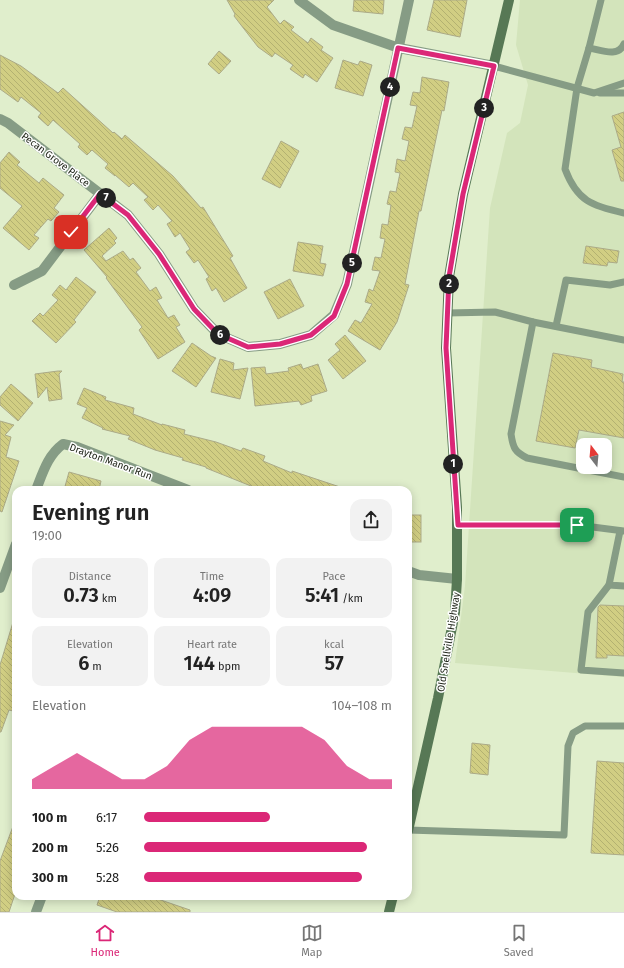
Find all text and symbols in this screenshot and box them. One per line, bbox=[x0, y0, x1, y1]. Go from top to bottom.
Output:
pin: 4 bbox=[380, 77, 400, 97]
text: 4 bbox=[387, 80, 393, 93]
pin: 3 bbox=[474, 98, 494, 118]
text: 3 bbox=[481, 101, 487, 114]
street label: Pecan Grove Place bbox=[19, 130, 92, 189]
pin: 7 bbox=[96, 188, 116, 208]
text: 7 bbox=[103, 191, 109, 204]
pin bbox=[54, 215, 88, 249]
icon: check bbox=[60, 221, 82, 243]
pin: 5 bbox=[342, 253, 362, 273]
text: 5 bbox=[349, 256, 355, 269]
pin: 2 bbox=[439, 274, 459, 294]
text: 2 bbox=[446, 277, 452, 290]
pin: 6 bbox=[210, 325, 230, 345]
text: 6 bbox=[217, 328, 223, 341]
north arrow bbox=[576, 438, 612, 474]
map controls bbox=[576, 438, 612, 474]
street label: Drayton Manor Run bbox=[68, 441, 154, 482]
pin: 1 bbox=[443, 454, 463, 474]
text: 1 bbox=[450, 457, 456, 470]
text: Evening run bbox=[32, 499, 149, 526]
button: share bbox=[350, 499, 392, 541]
pin bbox=[560, 508, 594, 542]
icon: arrive bbox=[566, 514, 588, 536]
text: 19:00 bbox=[32, 528, 62, 543]
text: Distance bbox=[69, 570, 111, 583]
text: Time bbox=[200, 570, 224, 583]
text: Pace bbox=[323, 570, 345, 583]
text: 0.73 bbox=[63, 583, 99, 607]
text: 4:09 bbox=[193, 583, 231, 607]
text: 5:41 bbox=[305, 583, 339, 607]
street label: Old Snellville Highway bbox=[435, 591, 463, 693]
text: km bbox=[99, 592, 117, 605]
text: /km bbox=[339, 592, 363, 605]
text: Elevation bbox=[67, 638, 113, 651]
text: Heart rate bbox=[187, 638, 237, 651]
text: kcal bbox=[324, 638, 344, 651]
text: 6 bbox=[78, 651, 89, 675]
text: 144 bbox=[184, 651, 215, 675]
text: 57 bbox=[324, 651, 344, 675]
text: m bbox=[89, 660, 102, 673]
text: bpm bbox=[215, 660, 240, 673]
text: Elevation bbox=[32, 698, 86, 713]
text: 104–108 m bbox=[332, 698, 392, 713]
text: 100 m bbox=[32, 810, 67, 825]
text: 6:17 bbox=[96, 810, 117, 825]
text: 200 m bbox=[32, 840, 68, 855]
text: 5:26 bbox=[96, 840, 119, 855]
text: 300 m bbox=[32, 870, 68, 885]
text: 5:28 bbox=[96, 870, 119, 885]
tab: Home bbox=[90, 922, 120, 959]
tab: Map bbox=[301, 922, 323, 959]
tab: Saved bbox=[504, 922, 534, 959]

